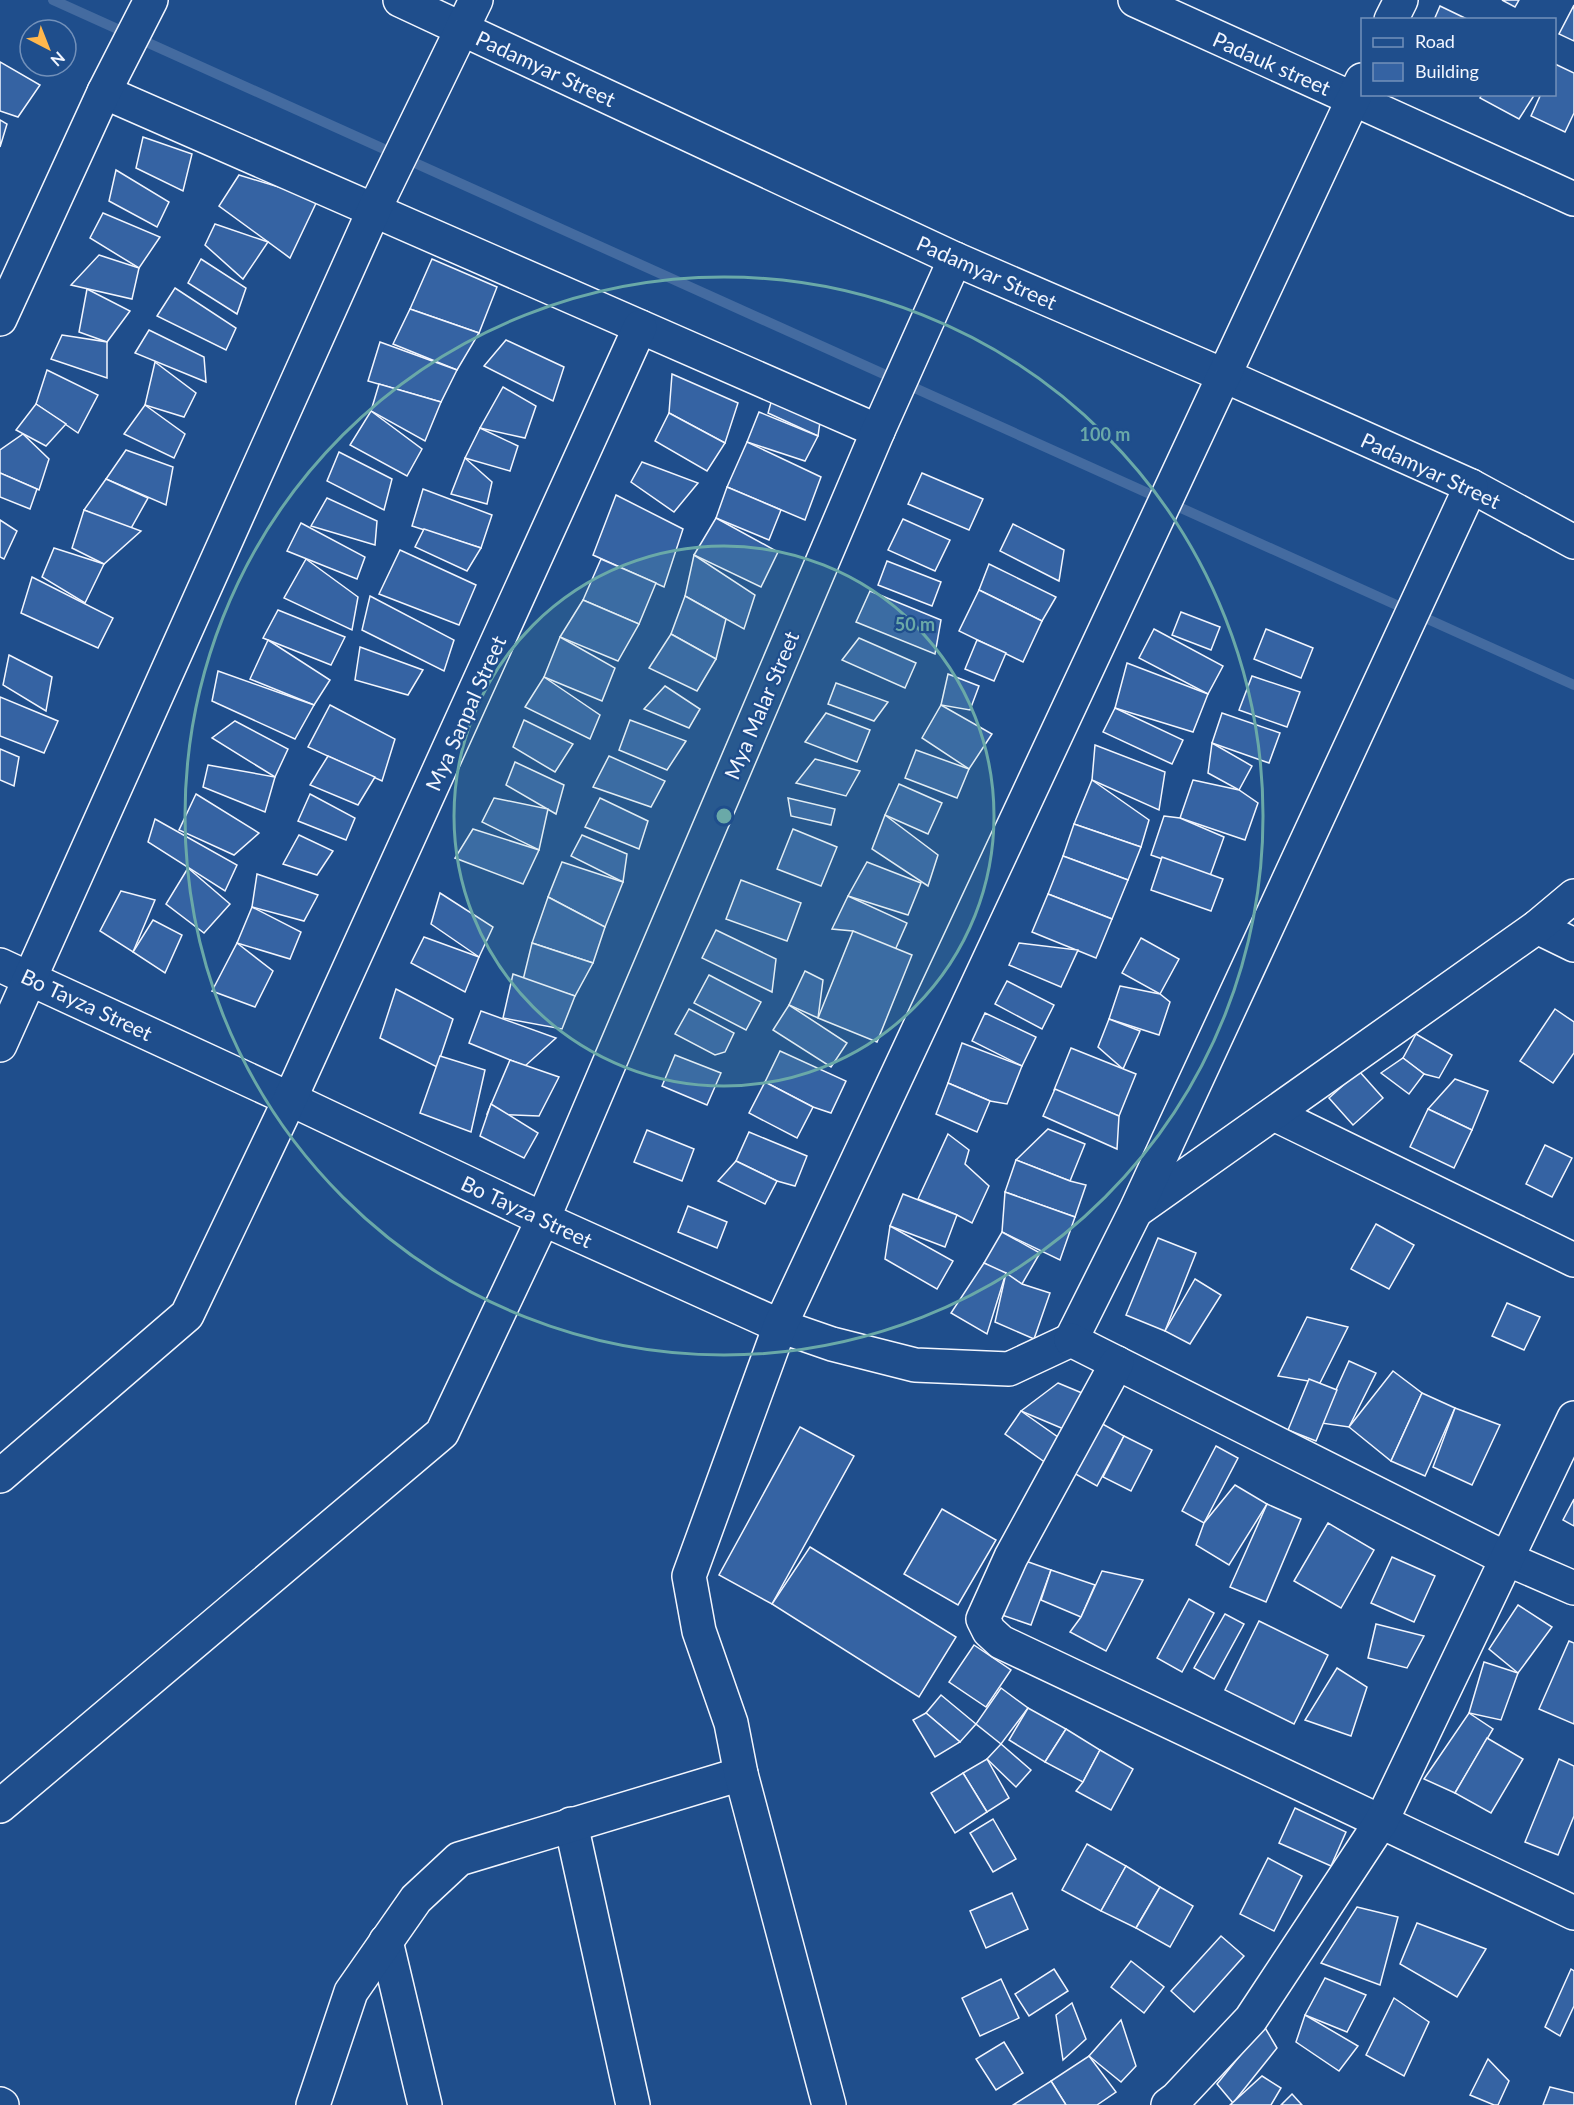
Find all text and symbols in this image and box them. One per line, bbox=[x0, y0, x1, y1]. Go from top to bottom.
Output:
north arrow bbox=[18, 18, 78, 78]
legend bbox=[1361, 18, 1556, 96]
street label: Padamyar Street bbox=[472, 25, 620, 111]
street label: Padauk street bbox=[1209, 26, 1335, 100]
text: Road bbox=[1415, 30, 1455, 52]
text: N bbox=[47, 48, 69, 71]
text: Building bbox=[1415, 60, 1479, 82]
street label: Padamyar Street bbox=[913, 230, 1061, 314]
text: 100 m bbox=[1080, 423, 1130, 445]
street label: Padamyar Street bbox=[1357, 427, 1505, 513]
text: 50 m bbox=[895, 613, 935, 635]
street label: Mya Malar Street bbox=[719, 627, 804, 783]
street label: Mya Sanpal Street bbox=[420, 631, 511, 794]
centre of rings bbox=[714, 806, 734, 826]
street label: Bo Tayza Street bbox=[18, 963, 157, 1045]
street label: Bo Tayza Street bbox=[458, 1170, 597, 1252]

